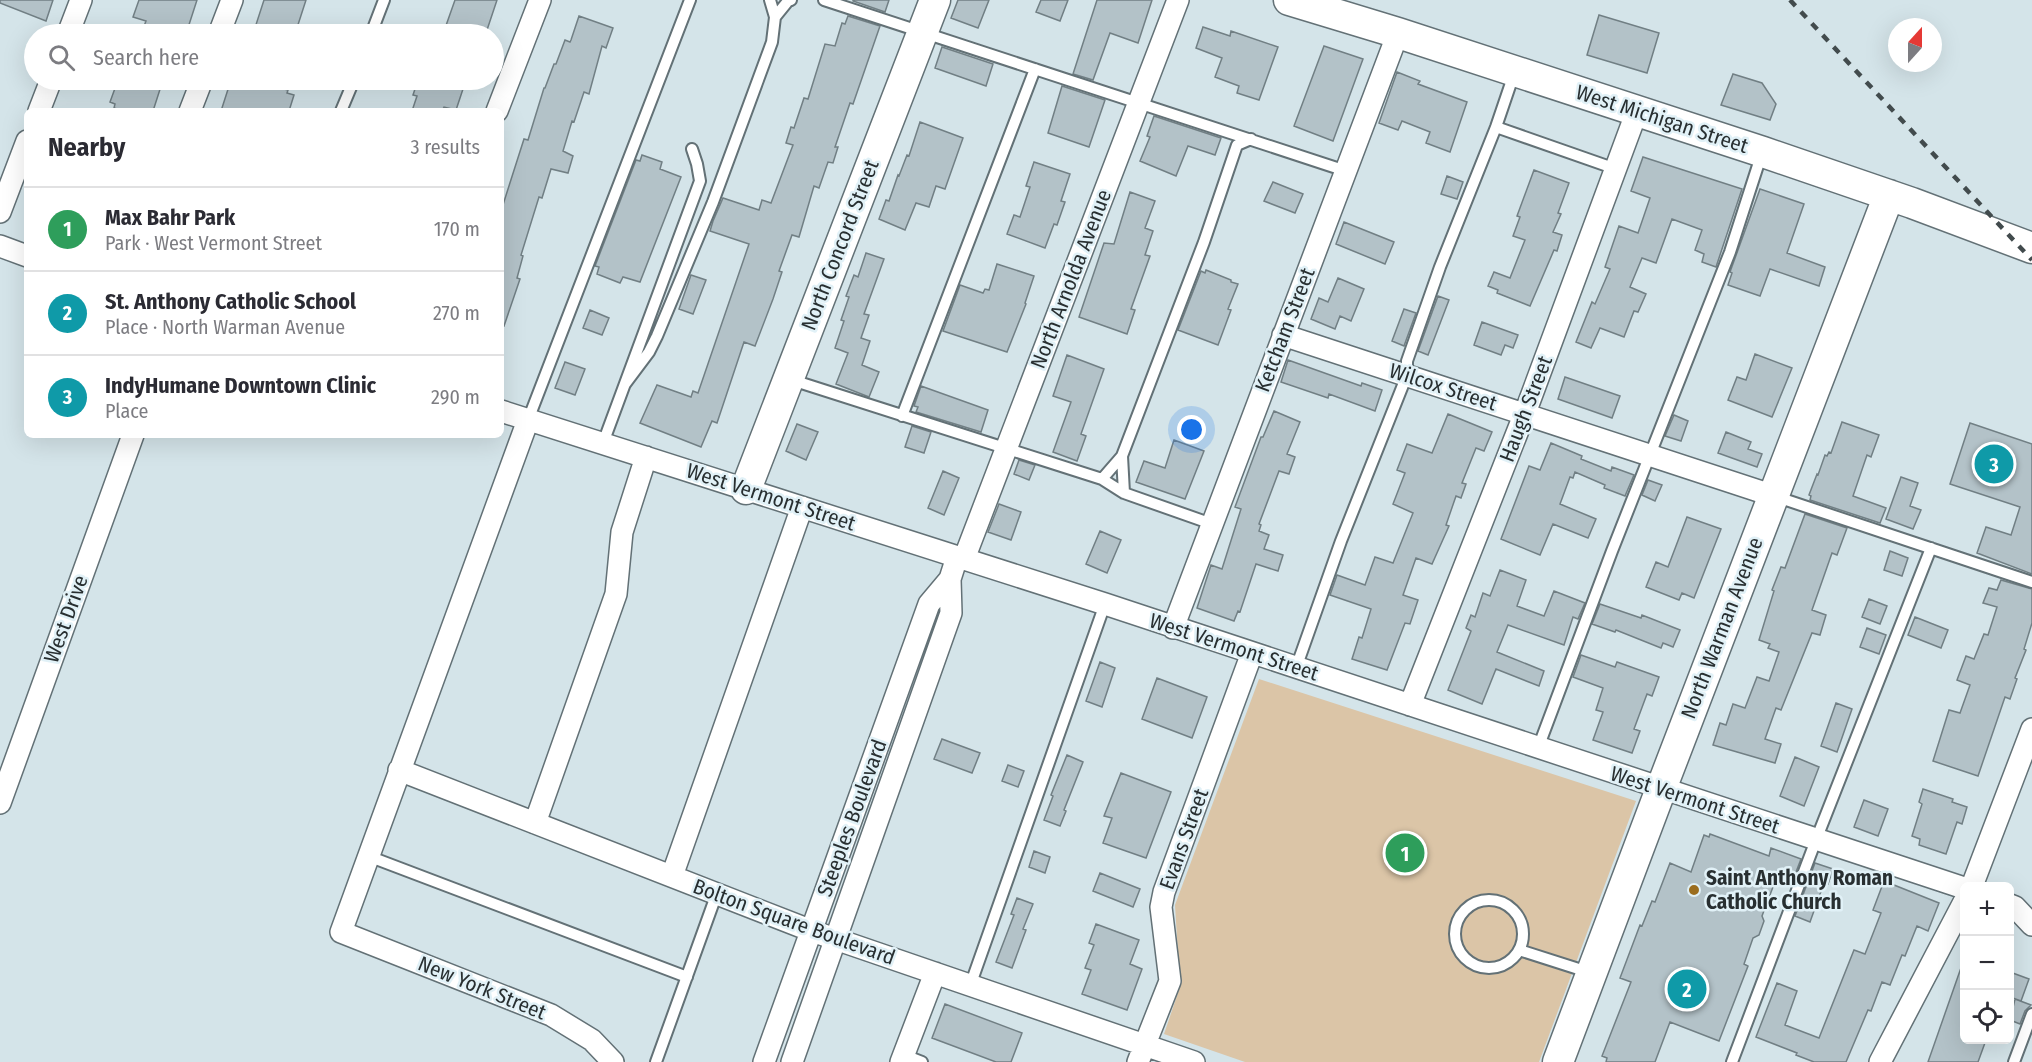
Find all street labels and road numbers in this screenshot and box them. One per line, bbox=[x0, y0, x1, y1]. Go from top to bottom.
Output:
street label: West Michigan Street bbox=[1573, 79, 1752, 159]
street label: North Concord Street bbox=[796, 156, 885, 334]
street label: North Arnolda Avenue bbox=[1025, 186, 1117, 372]
street label: Ketcham Street bbox=[1249, 264, 1321, 396]
street label: Haugh Street bbox=[1494, 352, 1558, 466]
street label: Wilcox Street bbox=[1386, 357, 1500, 417]
street label: West Vermont Street bbox=[683, 457, 859, 537]
street label: North Warman Avenue bbox=[1675, 534, 1769, 722]
street label: West Drive bbox=[38, 572, 94, 666]
street label: West Vermont Street bbox=[1146, 607, 1322, 687]
street label: Steeples Boulevard bbox=[812, 736, 892, 900]
street label: West Vermont Street bbox=[1607, 760, 1783, 840]
street label: Evans Street bbox=[1154, 785, 1214, 893]
street label: Bolton Square Boulevard bbox=[689, 873, 899, 971]
street label: New York Street bbox=[414, 951, 550, 1026]

